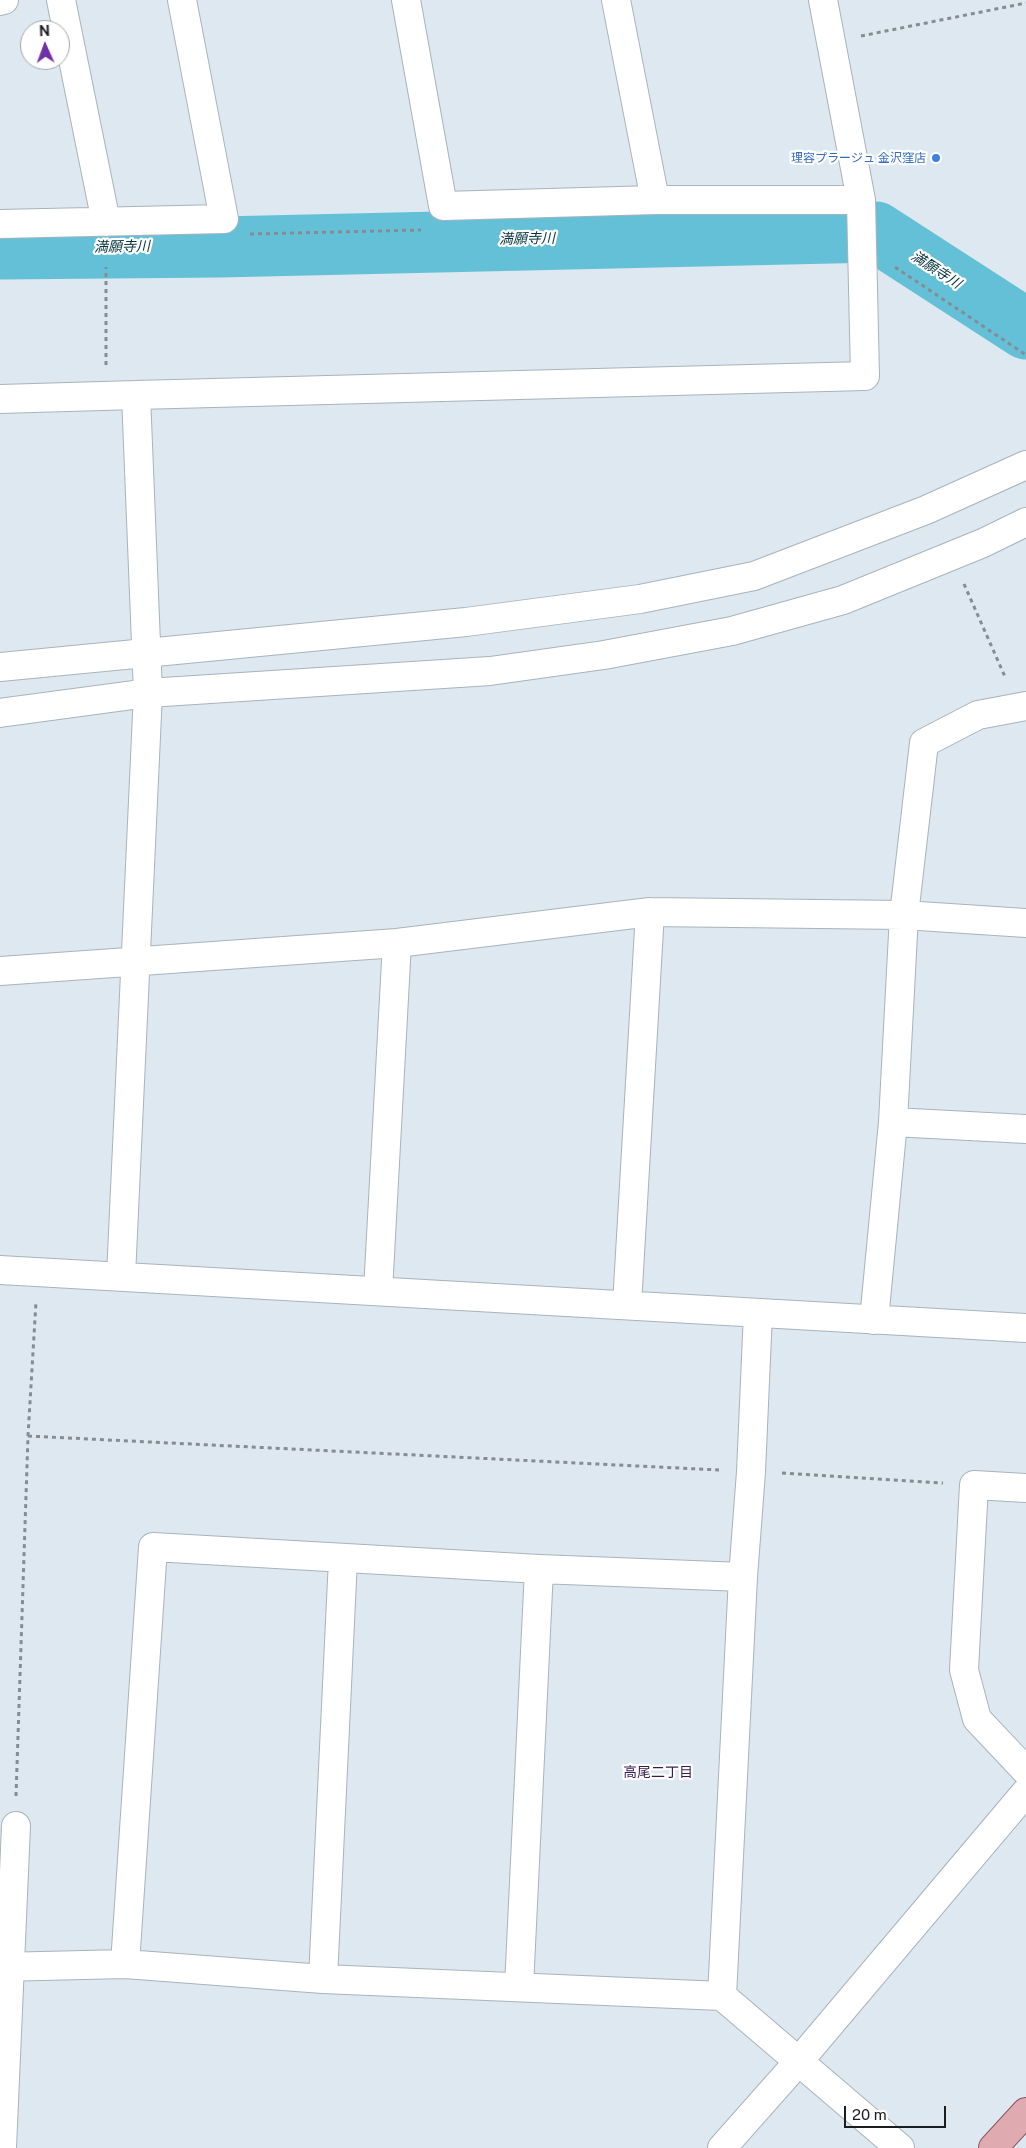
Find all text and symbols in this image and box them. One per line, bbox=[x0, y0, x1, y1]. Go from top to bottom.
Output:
north arrow bbox=[20, 20, 70, 70]
text: N bbox=[39, 23, 50, 39]
place label: 理容プラージュ 金沢窪店 bbox=[791, 151, 926, 165]
marker: 理容プラージュ 金沢窪店 bbox=[930, 152, 942, 164]
water label: 満願寺川 bbox=[499, 230, 555, 248]
water label: 満願寺川 bbox=[94, 238, 150, 256]
water label: 満願寺川 bbox=[908, 248, 964, 292]
district label: 高尾二丁目 bbox=[623, 1765, 693, 1781]
scale bar bbox=[846, 2096, 948, 2128]
text: 20 m bbox=[852, 2106, 887, 2123]

